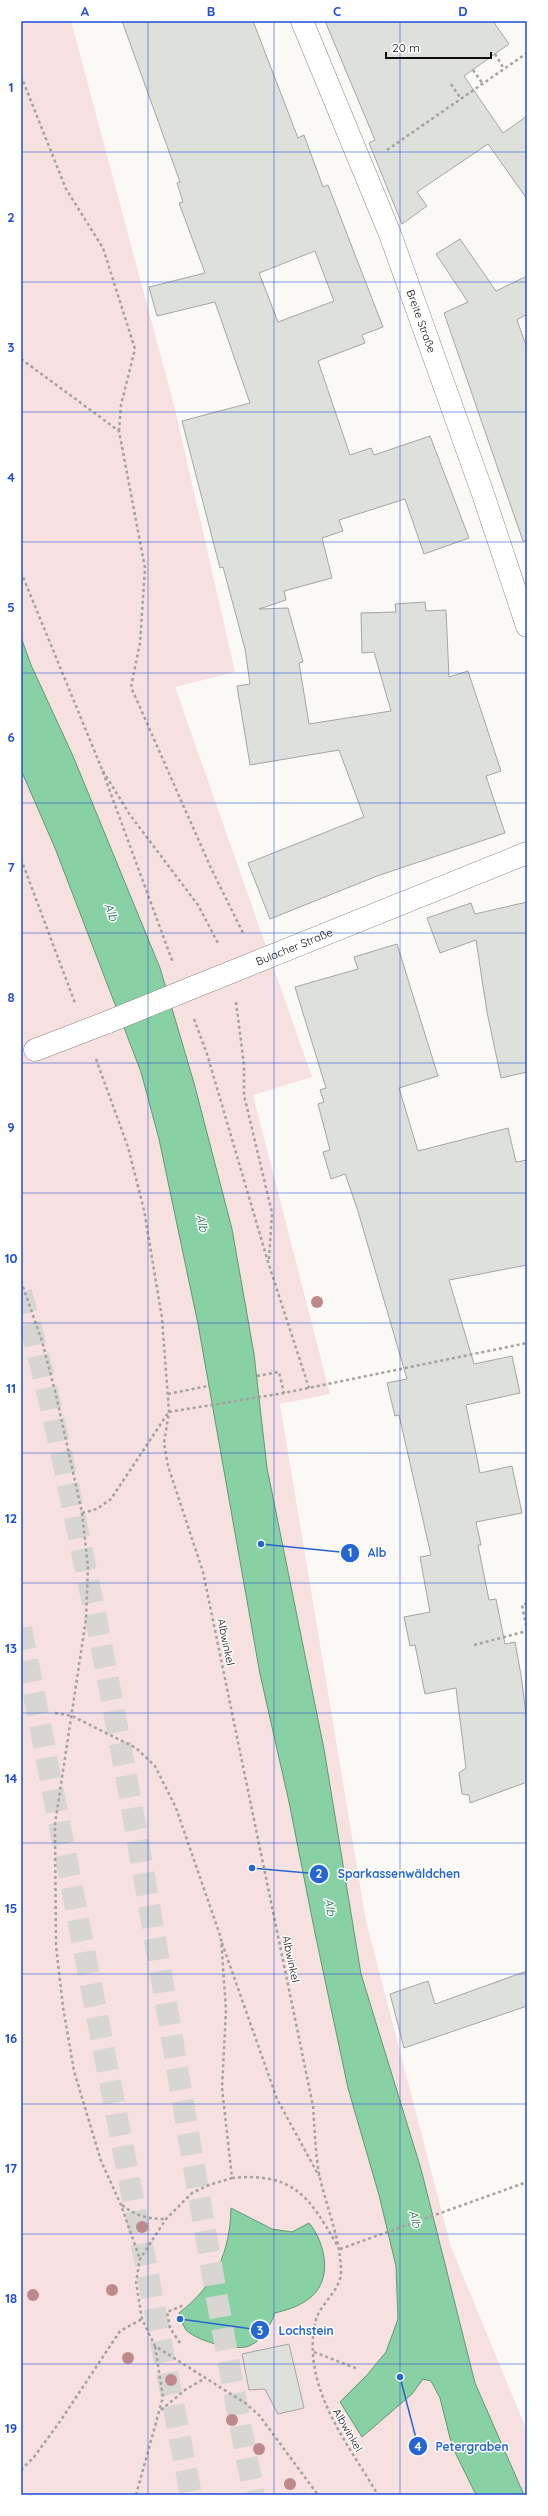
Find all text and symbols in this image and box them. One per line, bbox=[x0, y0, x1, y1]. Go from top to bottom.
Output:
text: A bbox=[81, 3, 90, 19]
text: B bbox=[207, 3, 215, 19]
text: C bbox=[333, 3, 341, 19]
text: D bbox=[458, 3, 468, 19]
scale bar bbox=[386, 34, 491, 60]
text: 20 m bbox=[392, 40, 420, 55]
text: 1 bbox=[8, 79, 14, 95]
text: 2 bbox=[7, 209, 15, 225]
street label: Breite Straße bbox=[403, 288, 439, 355]
text: 3 bbox=[8, 339, 15, 355]
text: 4 bbox=[7, 469, 15, 485]
text: 5 bbox=[7, 599, 15, 615]
text: 6 bbox=[7, 729, 15, 745]
text: 7 bbox=[7, 859, 15, 875]
water label: Alb bbox=[101, 901, 122, 923]
street label: Bulacher Straße bbox=[254, 925, 335, 968]
text: 8 bbox=[7, 989, 15, 1005]
text: 9 bbox=[7, 1119, 15, 1135]
water label: Alb bbox=[193, 1213, 212, 1234]
text: 10 bbox=[4, 1250, 18, 1266]
text: 11 bbox=[6, 1380, 16, 1396]
text: 12 bbox=[5, 1510, 17, 1526]
callout: Alb bbox=[340, 1541, 395, 1565]
text: 1 bbox=[348, 1545, 352, 1560]
text: Alb bbox=[368, 1545, 387, 1560]
street label: Albwinkel bbox=[214, 1617, 238, 1667]
text: 13 bbox=[5, 1640, 17, 1656]
text: 14 bbox=[5, 1770, 18, 1786]
callout: Sparkassenwäldchen bbox=[309, 1862, 468, 1886]
text: 2 bbox=[316, 1866, 323, 1881]
text: Sparkassenwäldchen bbox=[338, 1866, 460, 1881]
water label: Alb bbox=[322, 1897, 340, 1918]
text: 15 bbox=[5, 1900, 17, 1916]
street label: Albwinkel bbox=[279, 1934, 303, 1984]
text: 16 bbox=[5, 2030, 17, 2046]
text: 17 bbox=[5, 2160, 17, 2176]
water label: Alb bbox=[406, 2208, 425, 2230]
text: 18 bbox=[5, 2290, 17, 2306]
callout: Lochstein bbox=[250, 2318, 342, 2342]
text: 3 bbox=[257, 2323, 263, 2338]
text: Lochstein bbox=[278, 2323, 334, 2338]
street label: Albwinkel bbox=[330, 2406, 366, 2454]
text: 19 bbox=[5, 2420, 17, 2436]
callout: Petergraben bbox=[408, 2434, 517, 2458]
text: 4 bbox=[414, 2439, 422, 2454]
text: Petergraben bbox=[435, 2439, 509, 2454]

